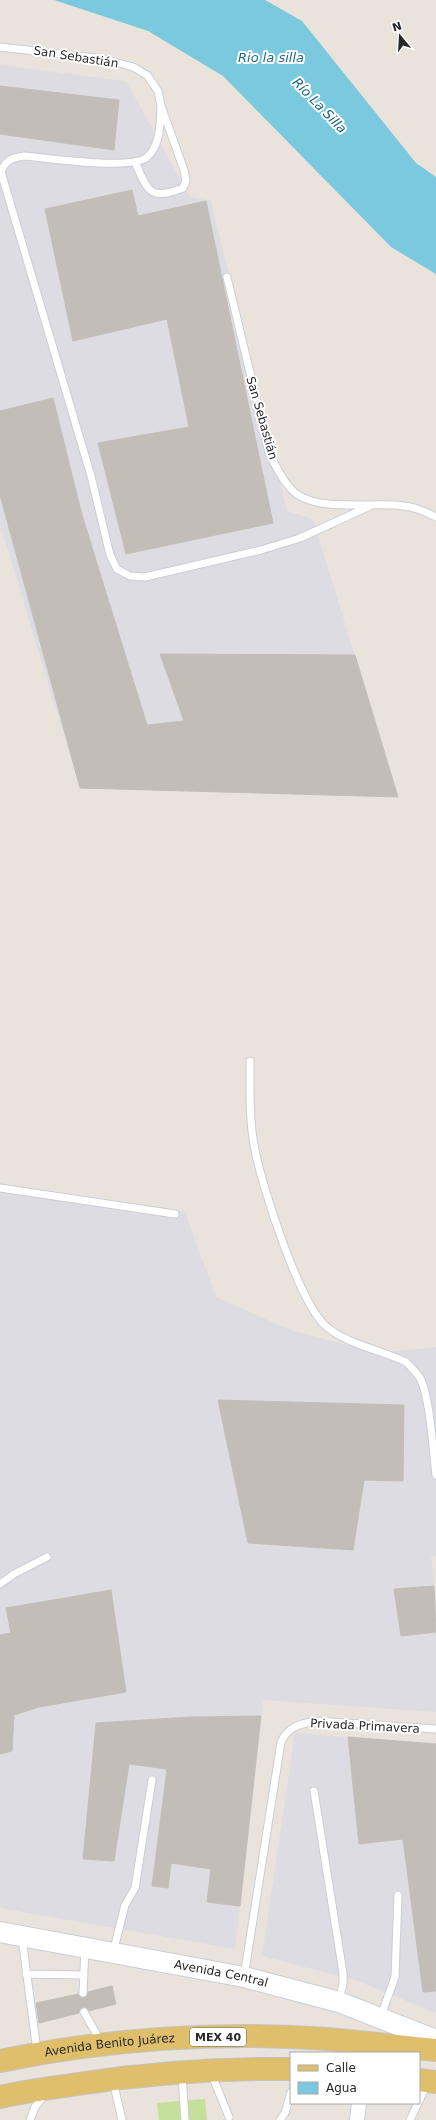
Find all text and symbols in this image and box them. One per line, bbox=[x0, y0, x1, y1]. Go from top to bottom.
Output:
north arrow bbox=[380, 16, 420, 56]
text: N bbox=[391, 19, 403, 35]
street label: San Sebastián bbox=[33, 43, 119, 71]
water label: Rio la silla bbox=[238, 50, 304, 65]
water label: Río La Silla bbox=[290, 75, 350, 136]
street label: San Sebastián bbox=[243, 375, 281, 461]
street label: Privada Primavera bbox=[310, 1716, 420, 1736]
street label: Avenida Central bbox=[173, 1957, 270, 1990]
road number: MEX 40 bbox=[190, 2028, 246, 2046]
street label: Avenida Benito Juárez bbox=[43, 2031, 175, 2060]
legend bbox=[290, 2052, 420, 2104]
text: Calle bbox=[326, 2061, 356, 2075]
text: Agua bbox=[326, 2081, 357, 2095]

